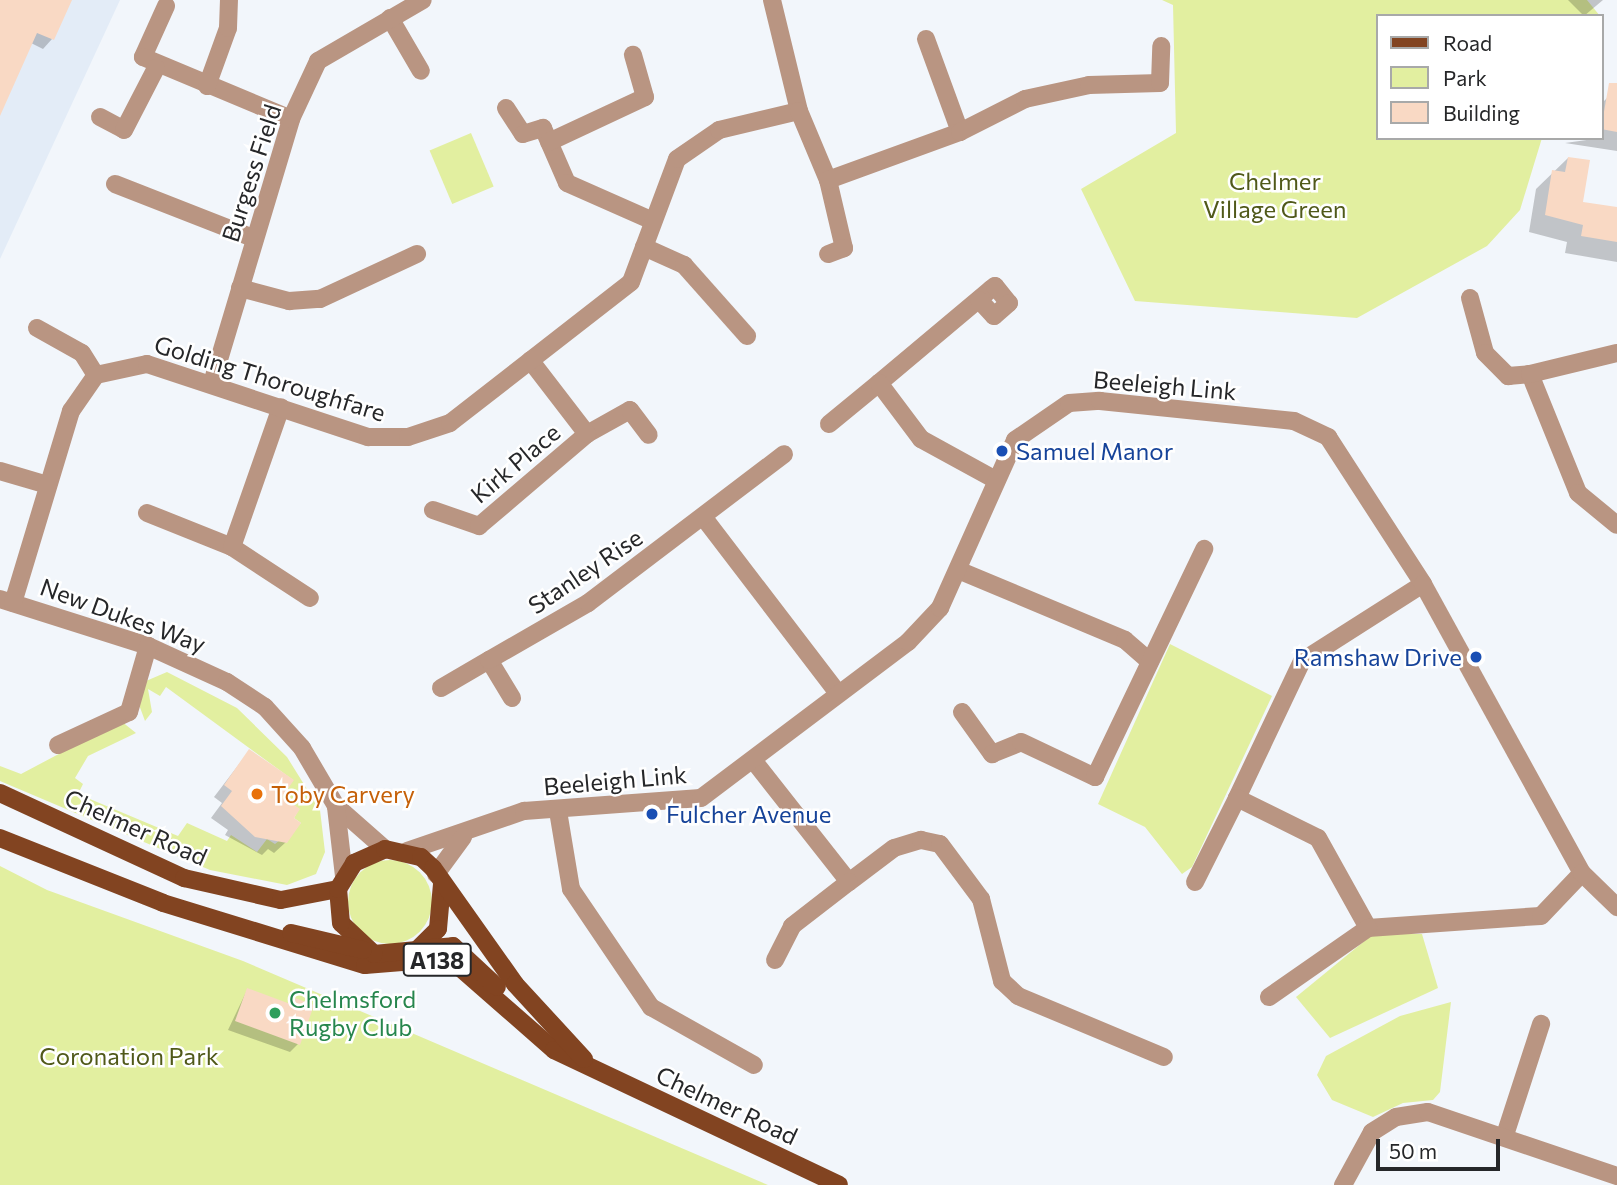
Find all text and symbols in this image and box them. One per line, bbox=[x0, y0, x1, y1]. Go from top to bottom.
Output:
legend bbox=[1376, 14, 1603, 140]
text: Road bbox=[1443, 30, 1492, 55]
text: Park bbox=[1443, 65, 1487, 90]
text: Building bbox=[1443, 100, 1520, 125]
street label: Burgess Field bbox=[215, 101, 287, 245]
park label: Chelmer Village Green bbox=[1203, 167, 1347, 223]
street label: Golding Thoroughfare bbox=[151, 329, 389, 427]
street label: Beeleigh Link bbox=[1092, 364, 1238, 406]
street label: Kirk Place bbox=[464, 417, 566, 509]
place label: Samuel Manor bbox=[1016, 437, 1173, 465]
marker: Samuel Manor bbox=[994, 443, 1010, 459]
street label: Stanley Rise bbox=[523, 522, 647, 620]
street label: New Dukes Way bbox=[36, 572, 210, 658]
place label: Ramshaw Drive bbox=[1294, 643, 1462, 671]
marker: Ramshaw Drive bbox=[1468, 649, 1484, 665]
street label: Beeleigh Link bbox=[542, 759, 688, 801]
place label: Toby Carvery bbox=[271, 780, 415, 808]
street label: Chelmer Road bbox=[60, 783, 212, 871]
marker: Toby Carvery bbox=[249, 786, 265, 802]
place label: Fulcher Avenue bbox=[666, 800, 831, 828]
marker: Fulcher Avenue bbox=[644, 806, 660, 822]
road number: A138 bbox=[402, 940, 472, 979]
place label: Chelmsford Rugby Club bbox=[289, 985, 416, 1041]
marker: Chelmsford Rugby Club bbox=[267, 1005, 283, 1021]
park label: Coronation Park bbox=[39, 1042, 219, 1070]
street label: Chelmer Road bbox=[652, 1060, 802, 1150]
scale bar bbox=[1379, 1126, 1503, 1170]
text: 50 m bbox=[1389, 1138, 1437, 1163]

